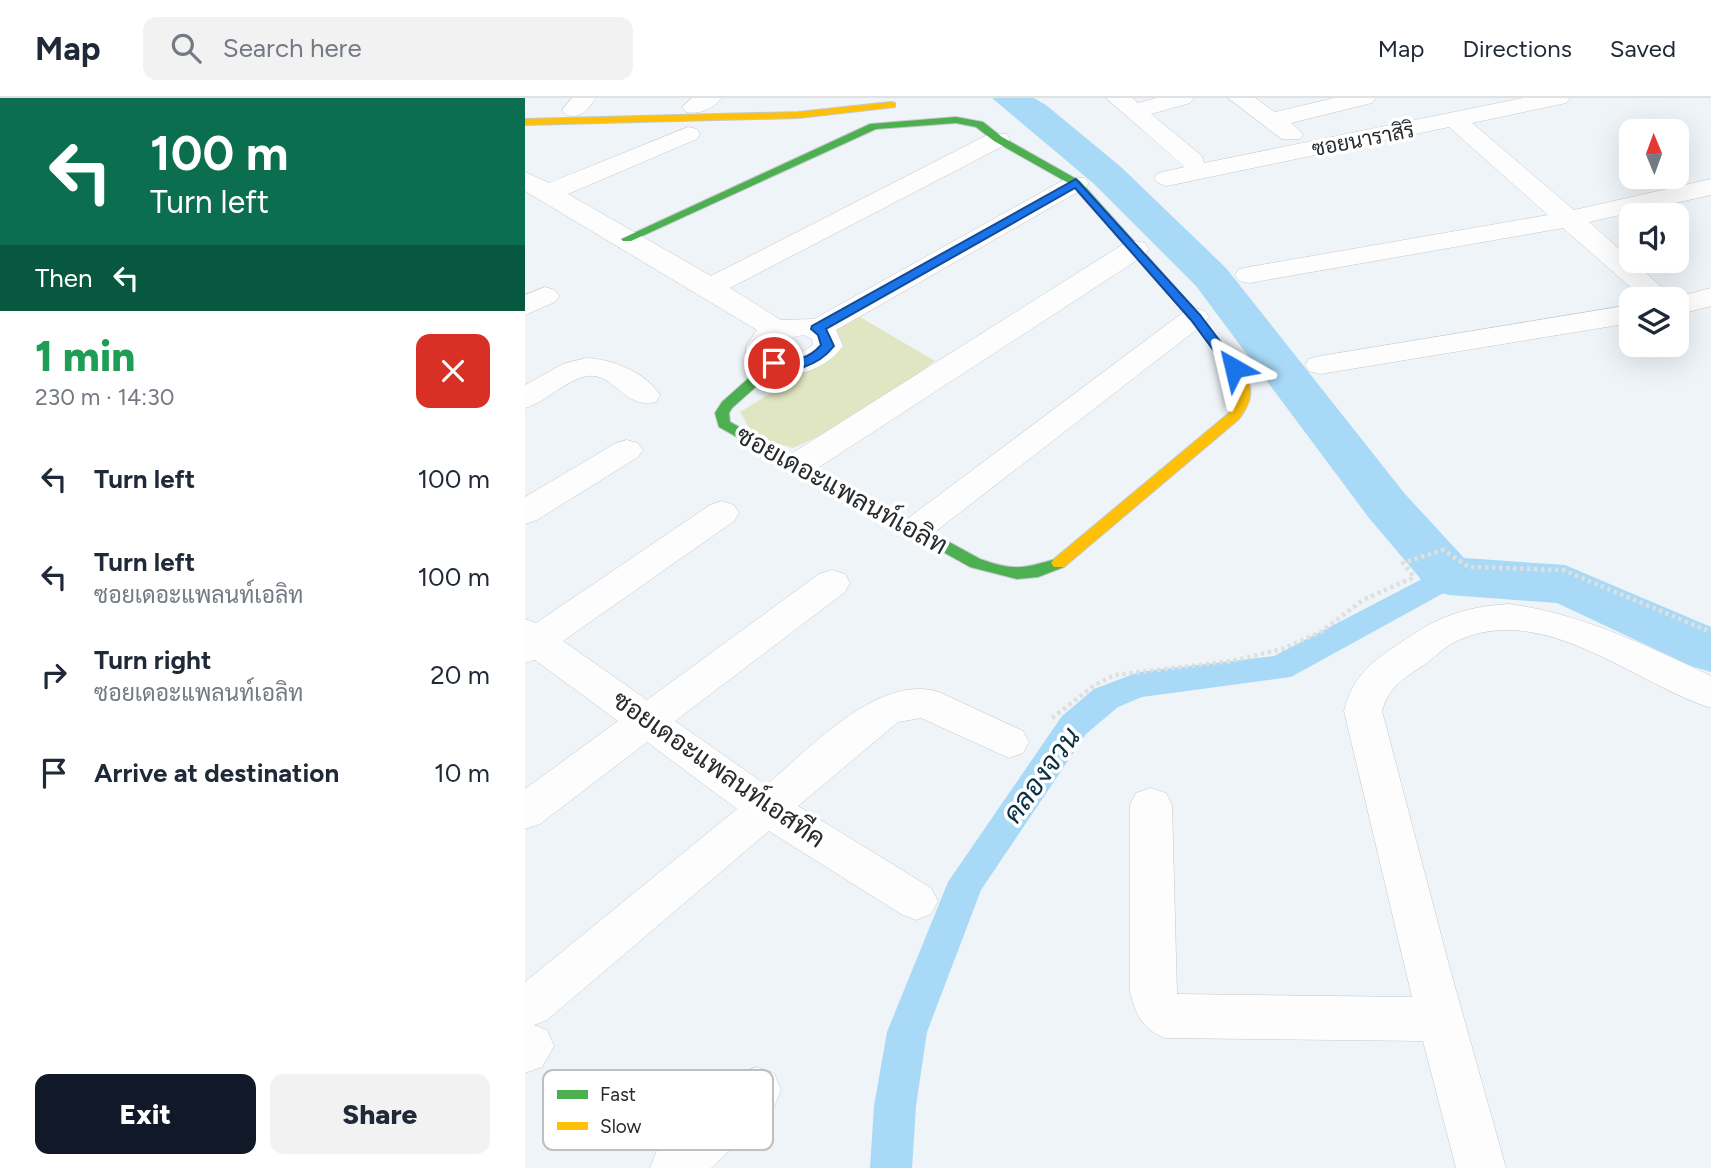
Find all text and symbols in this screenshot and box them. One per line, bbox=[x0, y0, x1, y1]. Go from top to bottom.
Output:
search box bbox=[143, 17, 633, 80]
text: Map bbox=[35, 29, 101, 68]
icon: search bbox=[167, 29, 205, 67]
text: Search here bbox=[223, 32, 362, 64]
text: Map bbox=[1378, 34, 1424, 63]
text: Directions bbox=[1462, 34, 1572, 63]
text: Saved bbox=[1610, 34, 1676, 63]
street label: ซอยนาราสิริ bbox=[1310, 117, 1416, 161]
north arrow bbox=[1619, 119, 1689, 189]
map controls bbox=[1619, 119, 1689, 357]
text: 100 m bbox=[150, 123, 289, 182]
icon: left bbox=[35, 126, 126, 217]
text: Turn left bbox=[150, 183, 269, 221]
button: sound bbox=[1619, 203, 1689, 273]
icon: left bbox=[107, 259, 145, 297]
text: Then bbox=[35, 262, 93, 294]
button: layers bbox=[1619, 287, 1689, 357]
text: 1 min bbox=[35, 331, 135, 382]
position arrow bbox=[1197, 331, 1271, 405]
pin bbox=[744, 333, 804, 393]
button: close bbox=[416, 334, 490, 408]
icon: arrive bbox=[755, 344, 793, 382]
text: 230 m · 14:30 bbox=[35, 383, 174, 411]
street label: ซอยเดอะแพลนท์เอลิท bbox=[731, 418, 954, 561]
icon: left bbox=[35, 460, 73, 498]
text: Turn left bbox=[94, 463, 195, 495]
text: 100 m bbox=[417, 463, 490, 495]
text: Turn left bbox=[94, 546, 195, 578]
icon: left bbox=[35, 558, 73, 596]
text: 100 m bbox=[417, 561, 490, 593]
text: ซอยเดอะแพลนท์เอลิท bbox=[94, 581, 303, 609]
text: Turn right bbox=[94, 644, 211, 676]
icon: right bbox=[35, 656, 73, 694]
text: 20 m bbox=[430, 659, 490, 691]
text: ซอยเดอะแพลนท์เอลิท bbox=[94, 679, 303, 707]
street label: ซอยเดอะแพลนท์เอสทีค bbox=[606, 683, 832, 854]
water label: คลองจวน bbox=[995, 720, 1087, 829]
icon: arrive bbox=[35, 754, 73, 792]
text: Arrive at destination bbox=[94, 757, 339, 789]
text: 10 m bbox=[434, 757, 490, 789]
legend bbox=[543, 1070, 773, 1150]
button: Exit bbox=[35, 1074, 256, 1154]
button: Share bbox=[270, 1074, 490, 1154]
text: Fast bbox=[600, 1083, 636, 1106]
text: Slow bbox=[600, 1115, 642, 1138]

